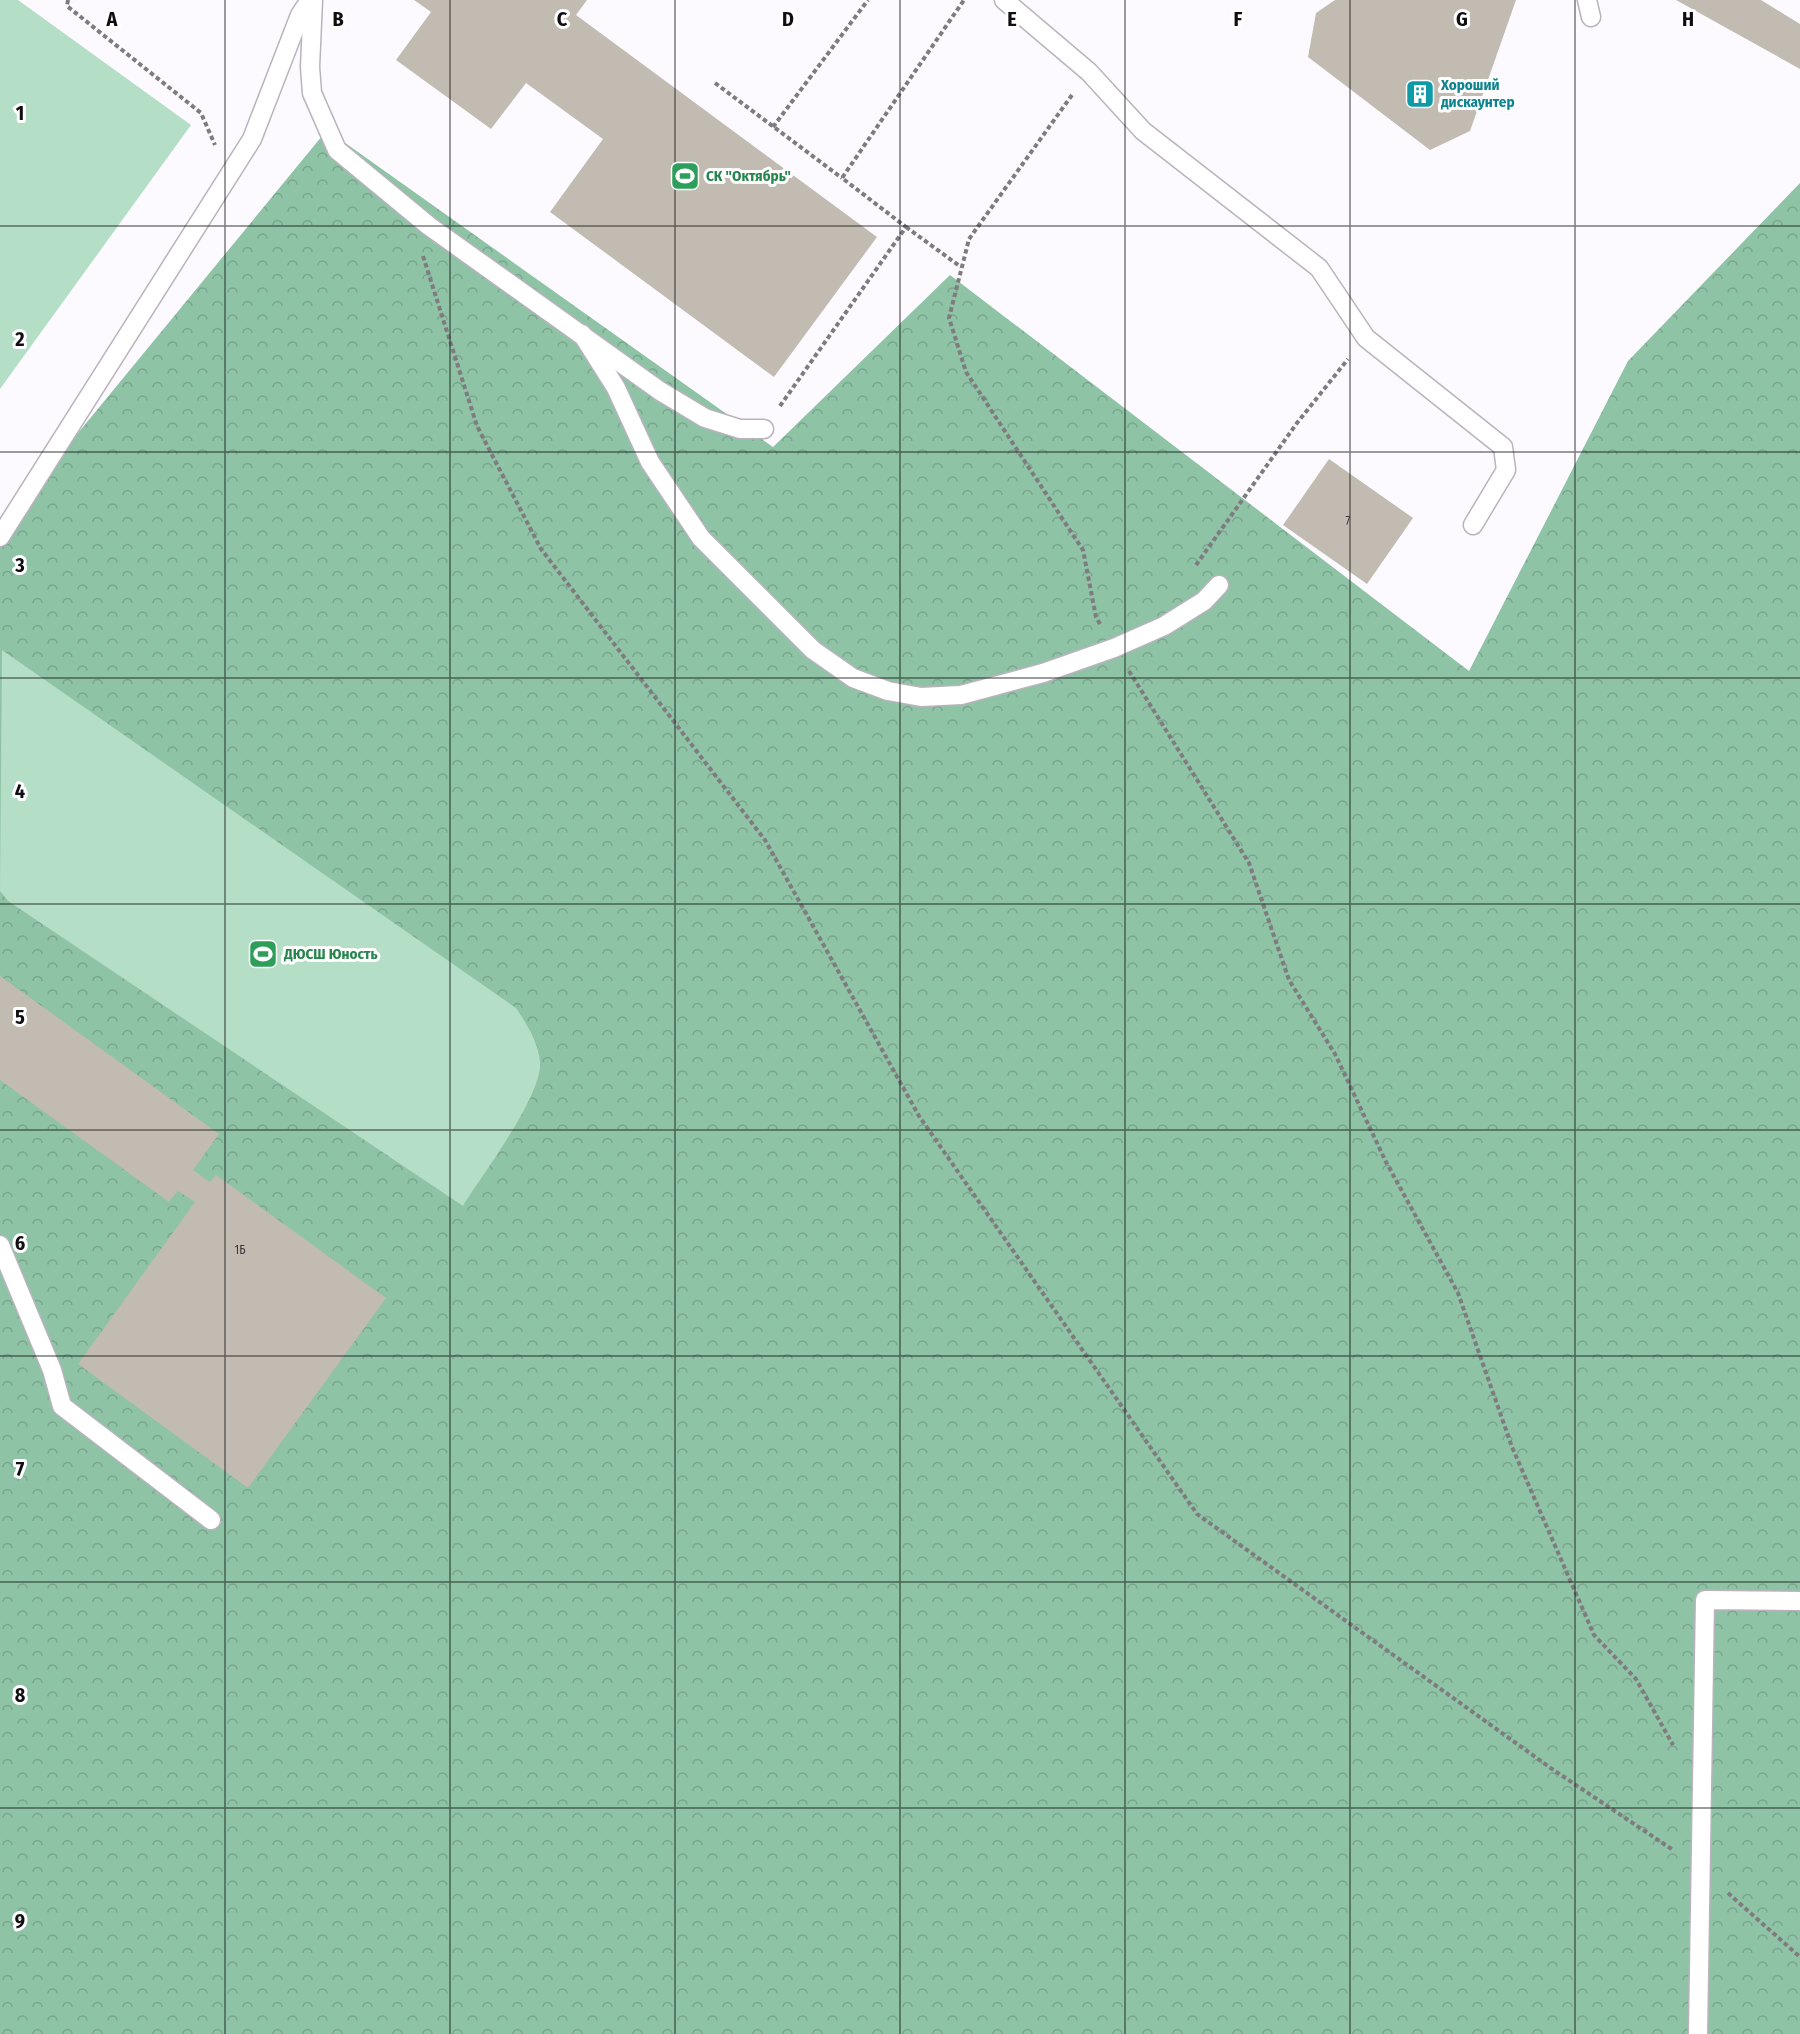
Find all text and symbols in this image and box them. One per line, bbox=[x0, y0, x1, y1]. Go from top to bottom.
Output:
text: A bbox=[106, 7, 119, 31]
text: B bbox=[332, 7, 344, 31]
text: C bbox=[557, 7, 568, 31]
text: D bbox=[782, 7, 794, 31]
text: E bbox=[1007, 7, 1017, 31]
text: F bbox=[1234, 7, 1243, 31]
text: G bbox=[1456, 7, 1468, 31]
text: H bbox=[1682, 7, 1694, 31]
place label: Хороший дискаунтер bbox=[1440, 76, 1515, 111]
building icon: Хороший дискаунтер bbox=[1404, 78, 1436, 110]
text: 1 bbox=[16, 101, 24, 125]
sports icon: СК "Октябрь" bbox=[669, 160, 701, 192]
place label: СК "Октябрь" bbox=[706, 167, 791, 185]
text: 2 bbox=[14, 327, 25, 351]
house number: 7 bbox=[1346, 514, 1351, 528]
text: 3 bbox=[14, 553, 25, 577]
text: 4 bbox=[15, 779, 25, 803]
sports icon: ДЮСШ Юность bbox=[247, 938, 279, 970]
place label: ДЮСШ Юность bbox=[283, 945, 378, 963]
text: 5 bbox=[15, 1005, 25, 1029]
text: 6 bbox=[15, 1231, 25, 1255]
house number: 1Б bbox=[235, 1243, 245, 1257]
text: 7 bbox=[16, 1457, 25, 1481]
text: 8 bbox=[15, 1683, 26, 1707]
text: 9 bbox=[15, 1909, 25, 1933]

